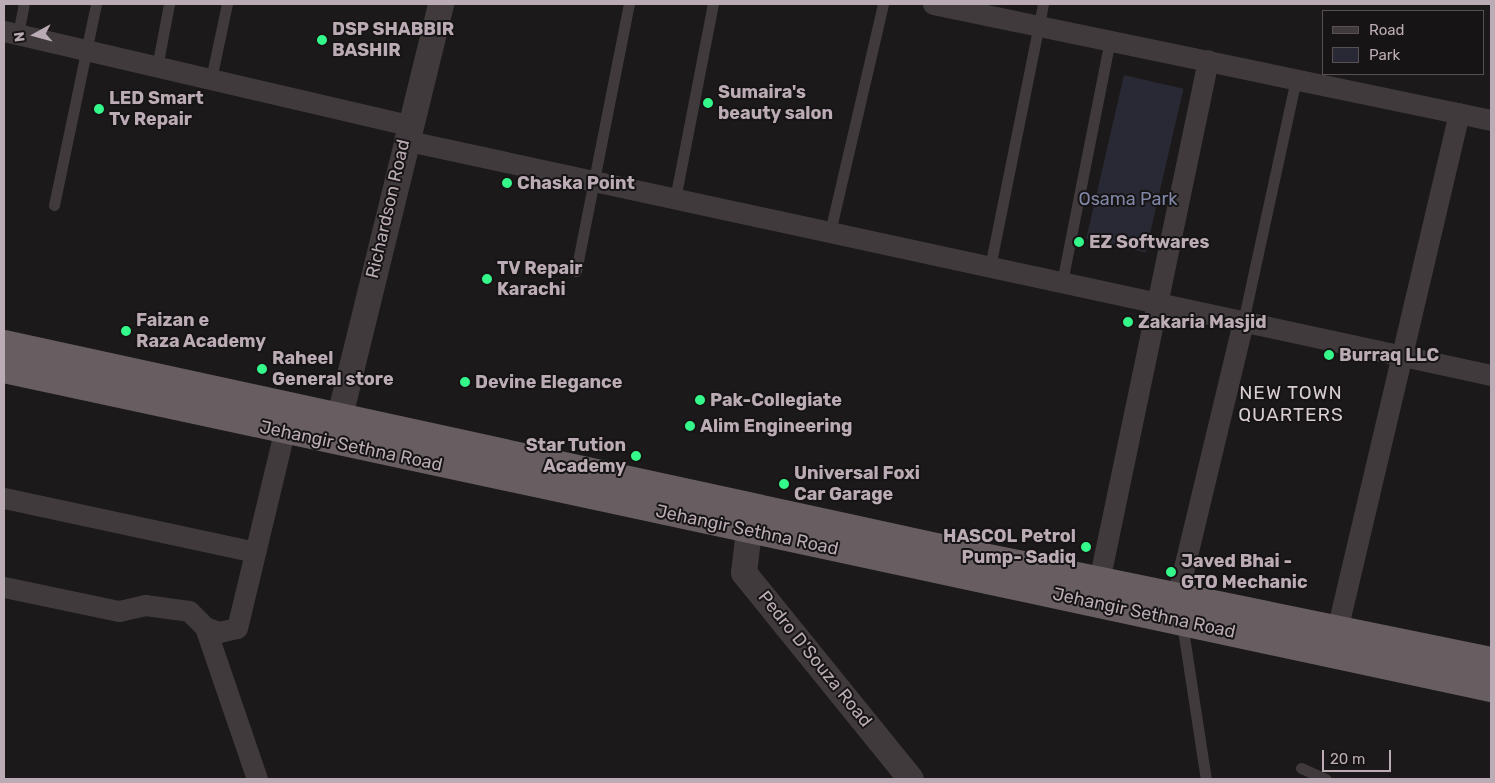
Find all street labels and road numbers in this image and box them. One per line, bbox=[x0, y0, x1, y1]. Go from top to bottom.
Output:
street label: Richardson Road bbox=[362, 137, 414, 281]
street label: Jehangir Sethna Road bbox=[257, 416, 445, 476]
street label: Jehangir Sethna Road bbox=[653, 500, 841, 560]
street label: Jehangir Sethna Road bbox=[1050, 583, 1238, 643]
street label: Pedro D'Souza Road bbox=[754, 587, 876, 731]

